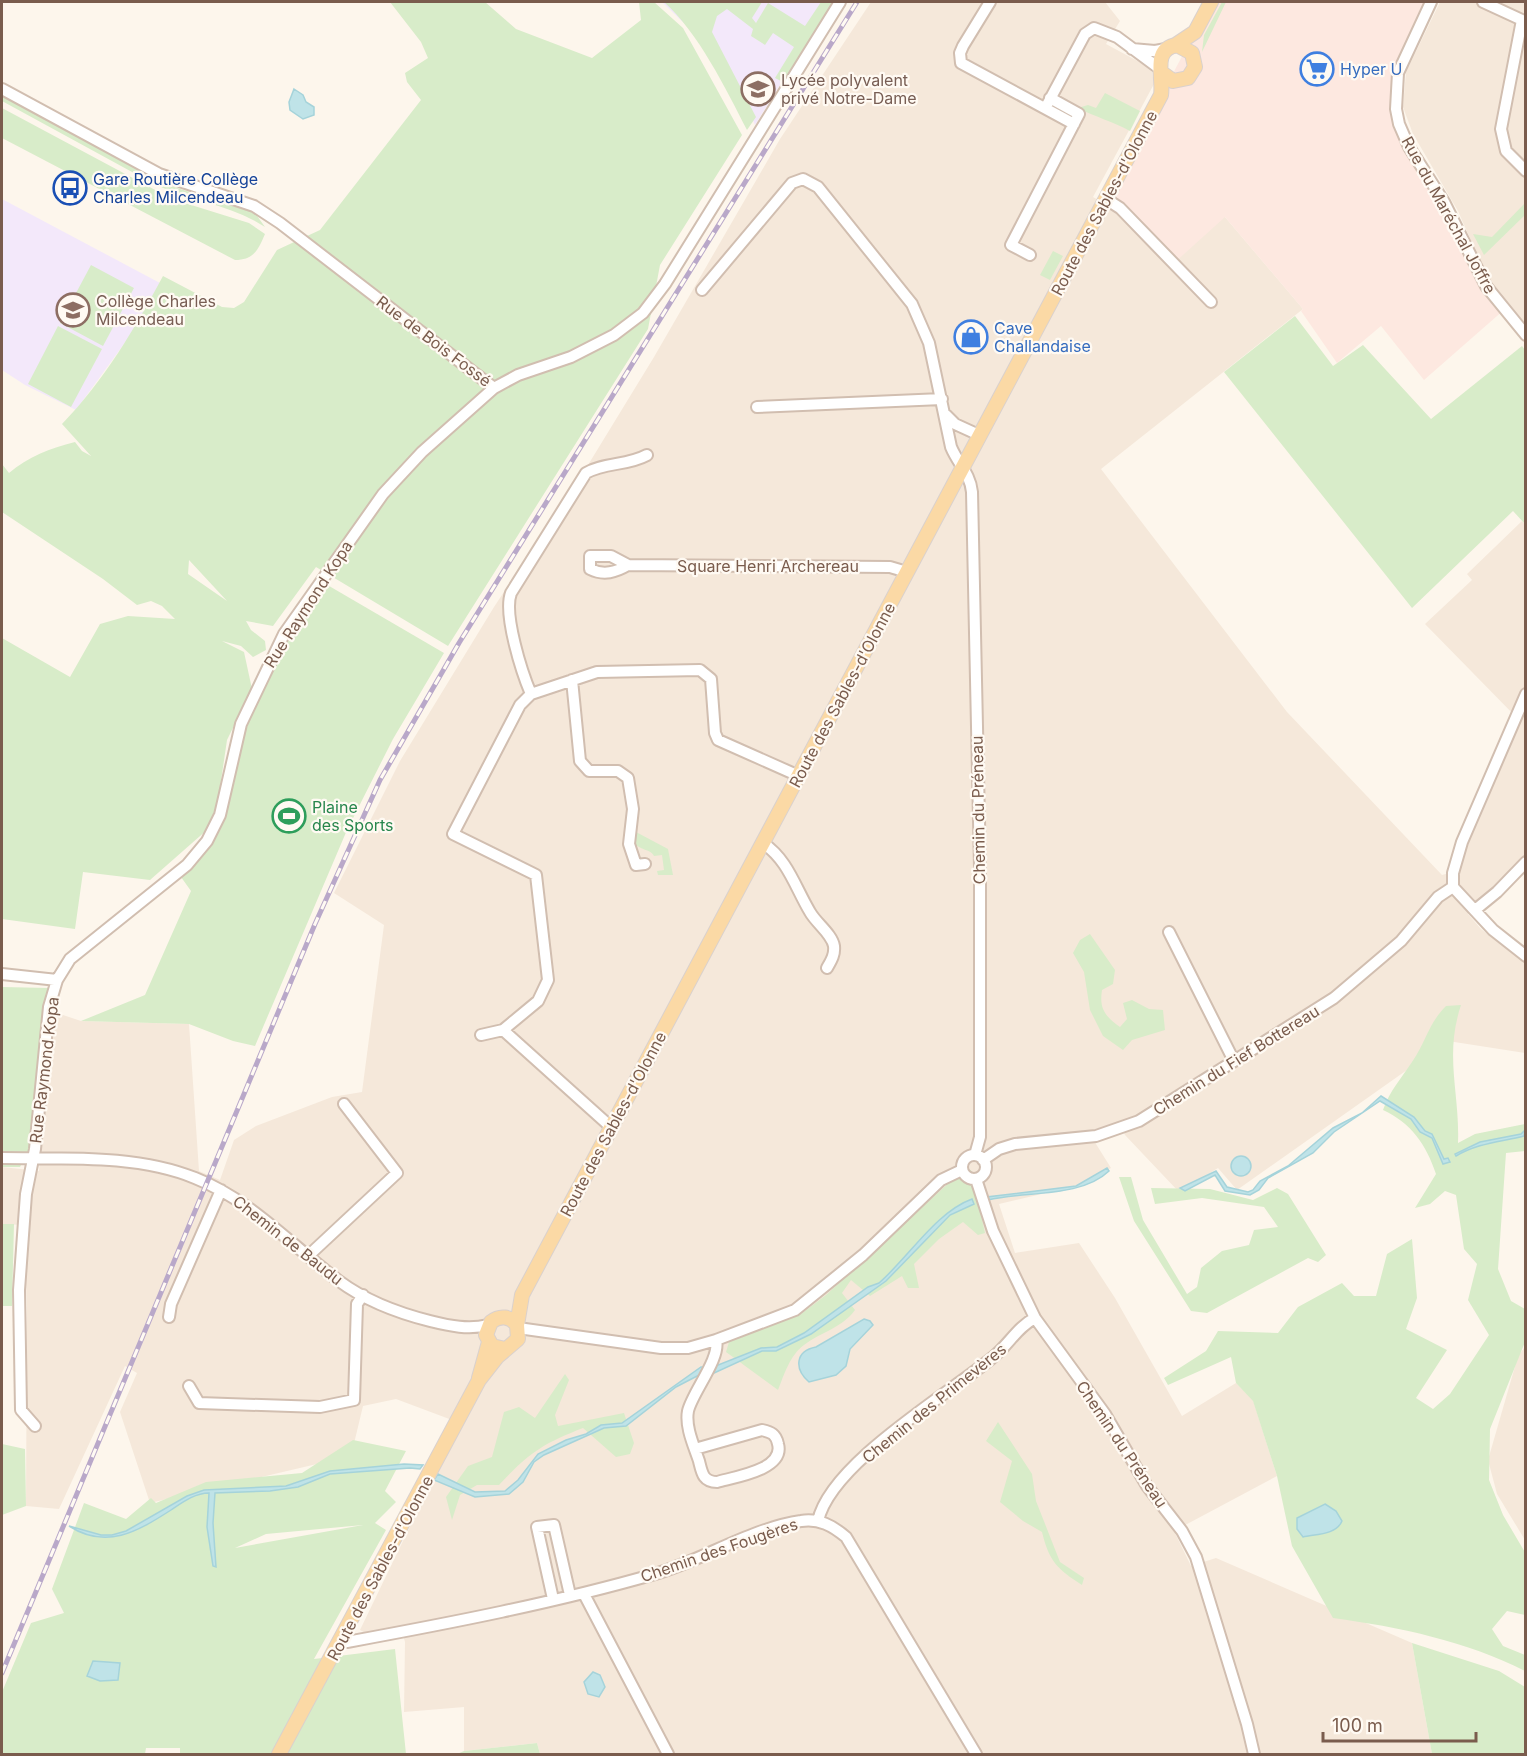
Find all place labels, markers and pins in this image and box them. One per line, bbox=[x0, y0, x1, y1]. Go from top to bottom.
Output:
supermarket icon: Hyper U bbox=[1299, 51, 1335, 87]
place label: Hyper U bbox=[1340, 59, 1403, 79]
place label: Lycée polyvalent privé Notre-Dame bbox=[781, 70, 917, 108]
school or university icon: Lycée polyvalent privé Notre-Dame bbox=[740, 71, 776, 107]
place label: Gare Routière Collège Charles Milcendeau bbox=[93, 169, 258, 207]
bus stop icon: Gare Routière Collège Charles Milcendeau bbox=[52, 170, 88, 206]
place label: Collège Charles Milcendeau bbox=[96, 291, 216, 329]
school or university icon: Collège Charles Milcendeau bbox=[55, 292, 91, 328]
place label: Cave Challandaise bbox=[994, 318, 1091, 356]
shop icon: Cave Challandaise bbox=[953, 319, 989, 355]
place label: Plaine des Sports bbox=[312, 797, 394, 835]
sports icon: Plaine des Sports bbox=[271, 798, 307, 834]

